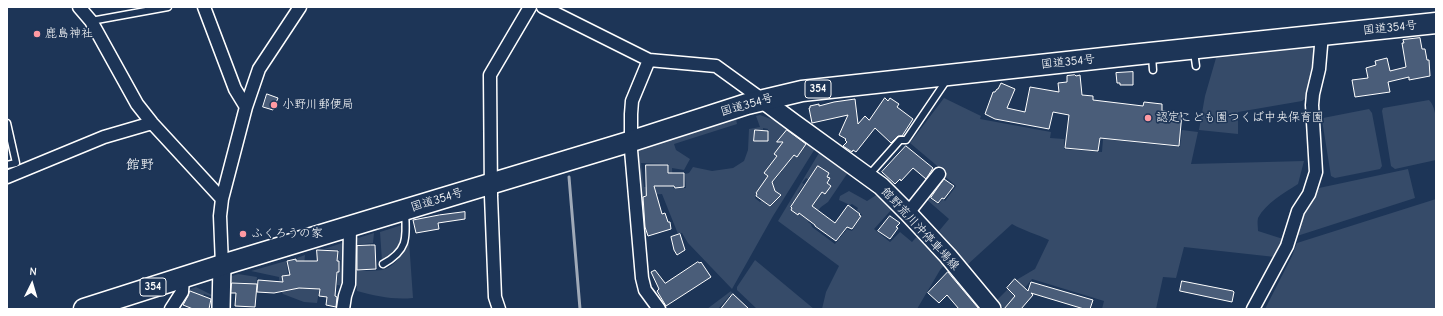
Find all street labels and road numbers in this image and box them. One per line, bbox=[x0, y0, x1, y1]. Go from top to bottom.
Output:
street label: 国道354号 bbox=[1362, 18, 1418, 38]
street label: 国道354号 bbox=[1040, 52, 1096, 72]
road number: 354 bbox=[805, 80, 831, 98]
street label: 国道354号 bbox=[719, 91, 775, 119]
street label: 国道354号 bbox=[409, 185, 465, 215]
street label: 館野荒川沖停車場線 bbox=[878, 185, 962, 273]
road number: 354 bbox=[140, 278, 166, 296]

